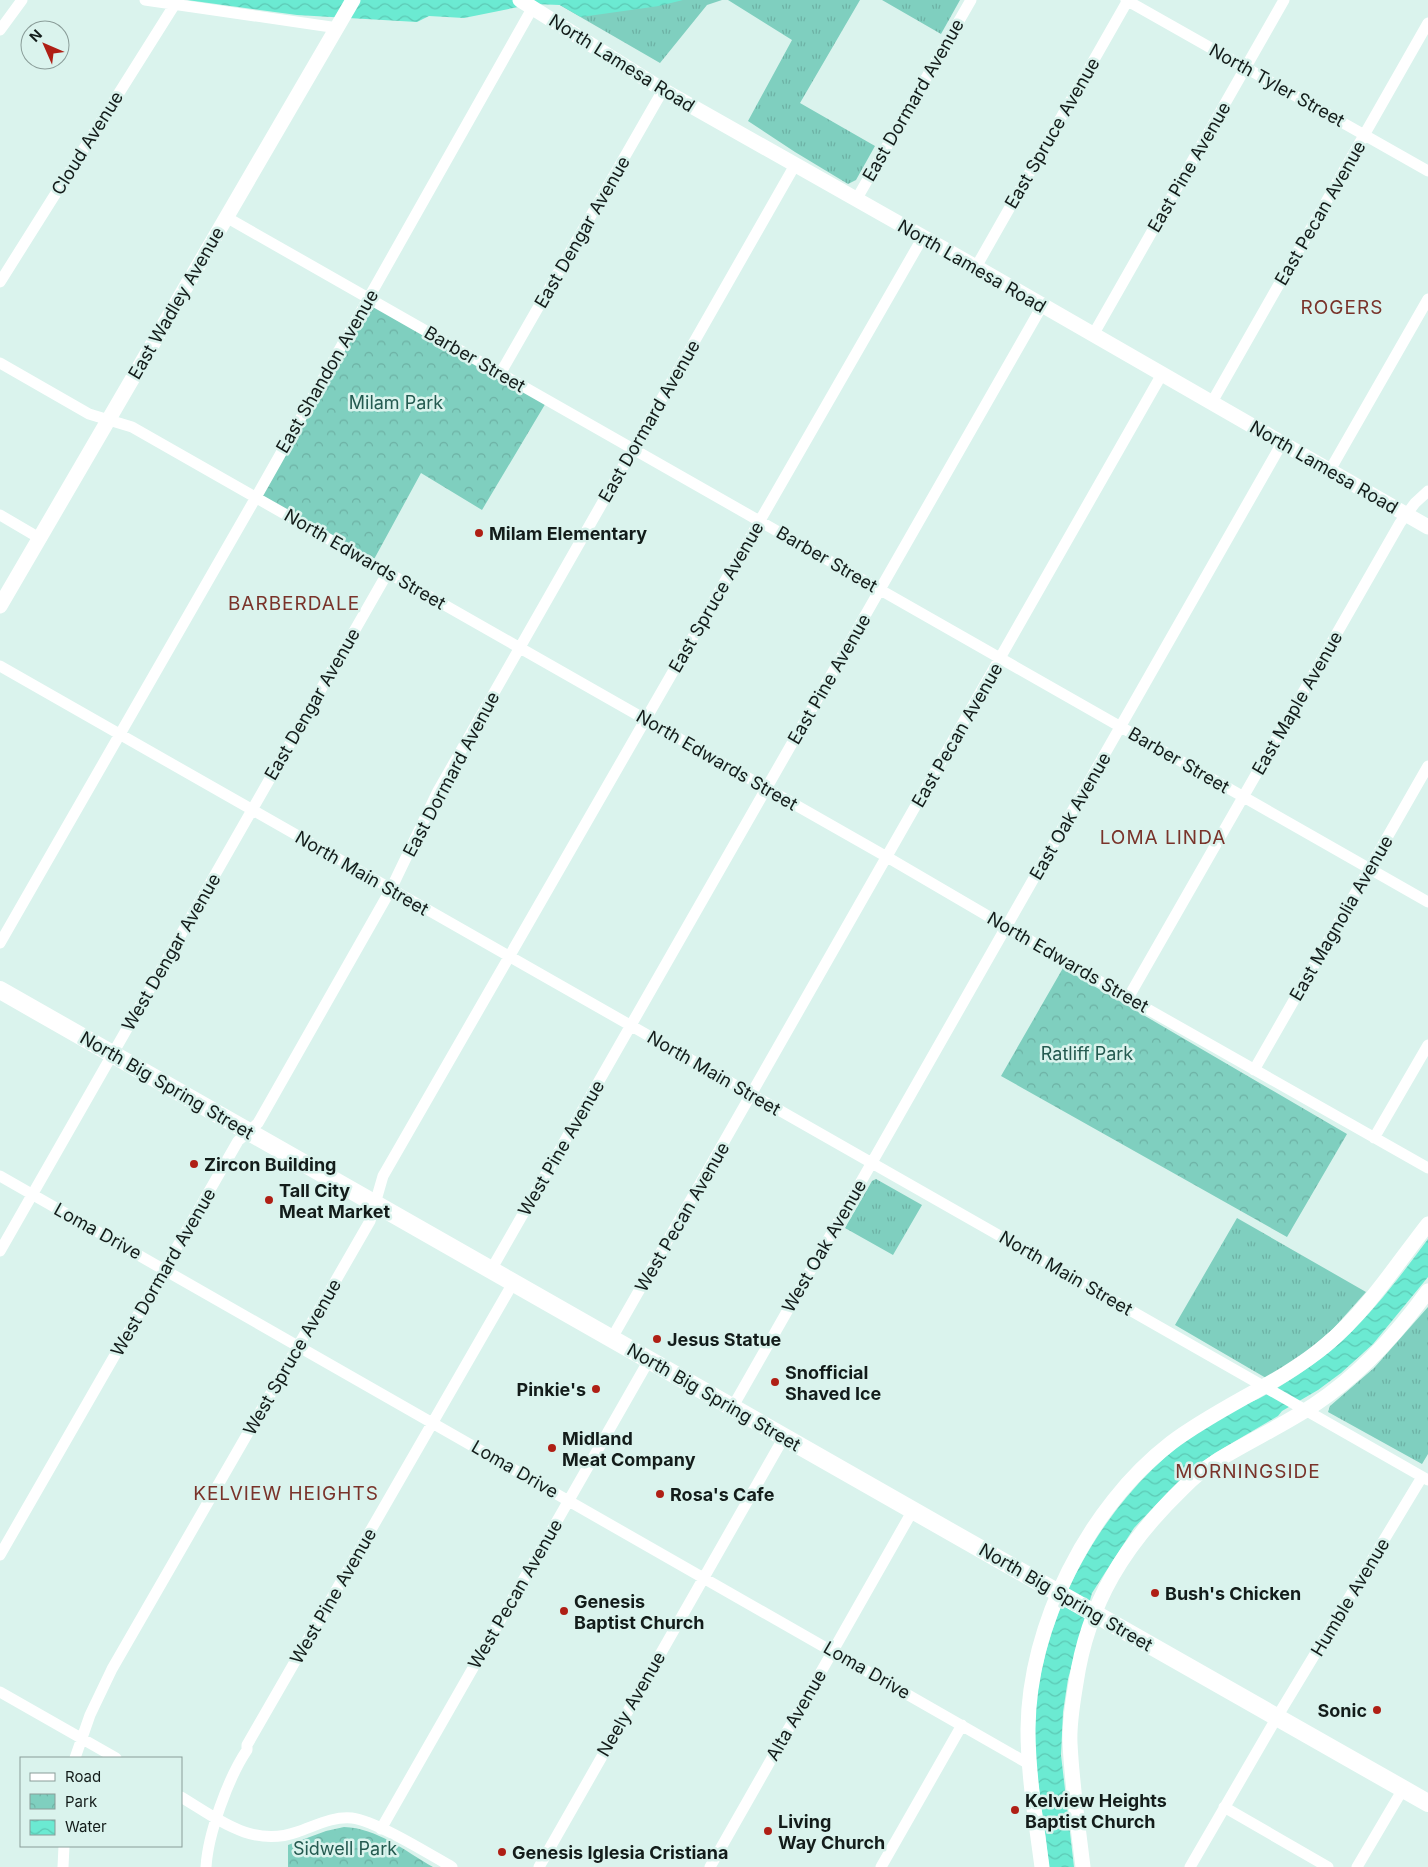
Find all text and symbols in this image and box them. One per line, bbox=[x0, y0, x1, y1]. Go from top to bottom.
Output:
street label: North Lamesa Road bbox=[545, 10, 699, 116]
street label: East Dormard Avenue bbox=[858, 15, 968, 185]
north arrow bbox=[20, 20, 70, 70]
text: N bbox=[26, 26, 45, 45]
street label: North Tyler Street bbox=[1206, 39, 1348, 131]
street label: East Spruce Avenue bbox=[1000, 54, 1104, 212]
street label: Cloud Avenue bbox=[47, 87, 127, 199]
street label: East Pine Avenue bbox=[1143, 98, 1235, 236]
street label: East Pecan Avenue bbox=[1270, 137, 1370, 289]
street label: East Dengar Avenue bbox=[530, 152, 634, 312]
street label: North Lamesa Road bbox=[894, 215, 1050, 317]
street label: East Wadley Avenue bbox=[124, 223, 228, 383]
street label: East Shandon Avenue bbox=[272, 286, 382, 456]
district label: ROGERS bbox=[1301, 296, 1383, 319]
street label: Barber Street bbox=[421, 322, 529, 396]
street label: East Dormard Avenue bbox=[594, 336, 704, 506]
park label: Milam Park bbox=[349, 392, 443, 413]
street label: North Lamesa Road bbox=[1246, 416, 1402, 518]
street label: North Edwards Street bbox=[281, 504, 449, 614]
street label: East Spruce Avenue bbox=[664, 518, 768, 676]
street label: Barber Street bbox=[773, 522, 881, 596]
place label: Milam Elementary bbox=[489, 523, 647, 544]
marker: Milam Elementary bbox=[473, 527, 485, 539]
district label: BARBERDALE bbox=[228, 592, 360, 615]
street label: East Pine Avenue bbox=[783, 610, 875, 748]
street label: East Dengar Avenue bbox=[260, 624, 364, 784]
street label: East Maple Avenue bbox=[1247, 628, 1347, 778]
street label: East Pecan Avenue bbox=[907, 659, 1007, 811]
street label: East Dormard Avenue bbox=[399, 688, 503, 860]
street label: North Edwards Street bbox=[633, 705, 801, 815]
street label: Barber Street bbox=[1125, 723, 1233, 797]
street label: East Oak Avenue bbox=[1025, 749, 1115, 883]
street label: North Main Street bbox=[292, 826, 432, 920]
district label: LOMA LINDA bbox=[1100, 826, 1226, 849]
street label: East Magnolia Avenue bbox=[1285, 832, 1397, 1004]
street label: West Dengar Avenue bbox=[117, 870, 225, 1034]
street label: North Edwards Street bbox=[984, 907, 1152, 1017]
street label: North Main Street bbox=[644, 1026, 784, 1120]
street label: North Big Spring Street bbox=[77, 1027, 258, 1143]
park label: Ratliff Park bbox=[1041, 1043, 1133, 1064]
street label: West Pine Avenue bbox=[514, 1076, 608, 1220]
street label: West Pecan Avenue bbox=[631, 1139, 733, 1295]
place label: Zircon Building bbox=[204, 1154, 337, 1175]
marker: Zircon Building bbox=[188, 1158, 200, 1170]
street label: West Oak Avenue bbox=[777, 1176, 871, 1316]
place label: Tall City Meat Market bbox=[279, 1180, 391, 1222]
street label: West Dormard Avenue bbox=[106, 1184, 220, 1360]
marker: Tall City Meat Market bbox=[263, 1194, 275, 1206]
street label: Loma Drive bbox=[51, 1198, 145, 1264]
street label: North Main Street bbox=[996, 1226, 1136, 1320]
street label: West Spruce Avenue bbox=[239, 1275, 345, 1439]
place label: Jesus Statue bbox=[667, 1329, 782, 1350]
marker: Jesus Statue bbox=[651, 1333, 663, 1345]
street label: North Big Spring Street bbox=[624, 1339, 805, 1455]
place label: Snofficial Shaved Ice bbox=[785, 1362, 882, 1404]
marker: Snofficial Shaved Ice bbox=[769, 1376, 781, 1388]
place label: Pinkie's bbox=[517, 1379, 586, 1400]
marker: Pinkie's bbox=[590, 1383, 602, 1395]
place label: Midland Meat Company bbox=[562, 1428, 696, 1470]
street label: Loma Drive bbox=[468, 1436, 562, 1502]
marker: Midland Meat Company bbox=[546, 1442, 558, 1454]
district label: MORNINGSIDE bbox=[1175, 1460, 1321, 1483]
district label: KELVIEW HEIGHTS bbox=[193, 1482, 379, 1505]
place label: Rosa's Cafe bbox=[670, 1484, 775, 1505]
marker: Rosa's Cafe bbox=[654, 1488, 666, 1500]
street label: West Pecan Avenue bbox=[464, 1516, 566, 1672]
street label: West Pine Avenue bbox=[286, 1524, 380, 1668]
street label: Humble Avenue bbox=[1307, 1534, 1393, 1660]
street label: North Big Spring Street bbox=[976, 1539, 1157, 1655]
place label: Bush's Chicken bbox=[1165, 1583, 1301, 1604]
marker: Bush's Chicken bbox=[1149, 1587, 1161, 1599]
place label: Genesis Baptist Church bbox=[574, 1591, 705, 1633]
marker: Genesis Baptist Church bbox=[558, 1605, 570, 1617]
street label: Loma Drive bbox=[820, 1637, 914, 1703]
street label: Neely Avenue bbox=[593, 1648, 669, 1760]
street label: Alta Avenue bbox=[762, 1666, 830, 1764]
place label: Sonic bbox=[1318, 1700, 1367, 1721]
marker: Sonic bbox=[1371, 1704, 1383, 1716]
legend bbox=[20, 1757, 182, 1847]
text: Road bbox=[65, 1767, 101, 1786]
place label: Kelview Heights Baptist Church bbox=[1025, 1790, 1167, 1832]
text: Park bbox=[65, 1792, 98, 1811]
marker: Kelview Heights Baptist Church bbox=[1009, 1804, 1021, 1816]
place label: Living Way Church bbox=[778, 1811, 885, 1853]
text: Water bbox=[65, 1817, 107, 1836]
marker: Living Way Church bbox=[762, 1825, 774, 1837]
park label: Sidwell Park bbox=[293, 1838, 397, 1859]
place label: Genesis Iglesia Cristiana bbox=[512, 1842, 728, 1863]
marker: Genesis Iglesia Cristiana bbox=[496, 1846, 508, 1858]

